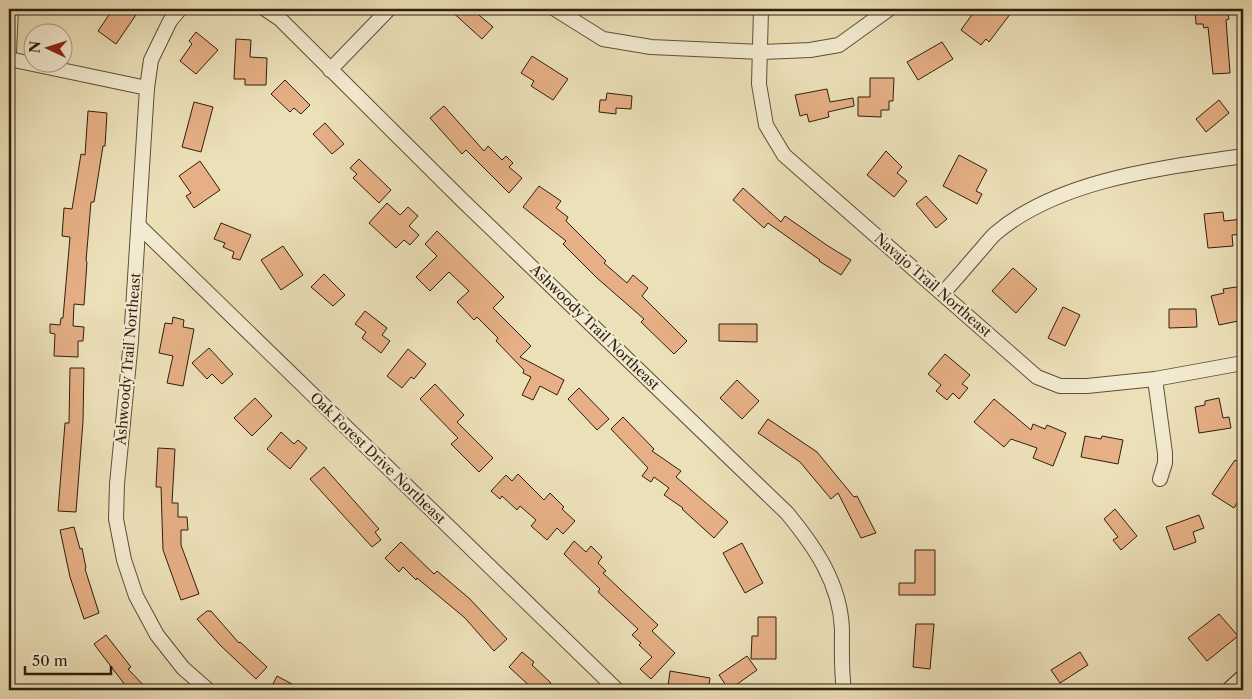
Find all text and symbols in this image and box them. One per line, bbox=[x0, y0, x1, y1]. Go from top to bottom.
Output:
north arrow bbox=[22, 22, 72, 72]
text: N bbox=[26, 40, 44, 54]
street label: Navajo Trail Northeast bbox=[871, 229, 995, 341]
street label: Ashwoody Trail Northeast bbox=[526, 260, 663, 394]
street label: Ashwoody Trail Northeast bbox=[111, 272, 145, 447]
street label: Oak Forest Drive Northeast bbox=[306, 388, 450, 528]
scale bar bbox=[25, 644, 111, 676]
text: 50 m bbox=[32, 651, 68, 670]

